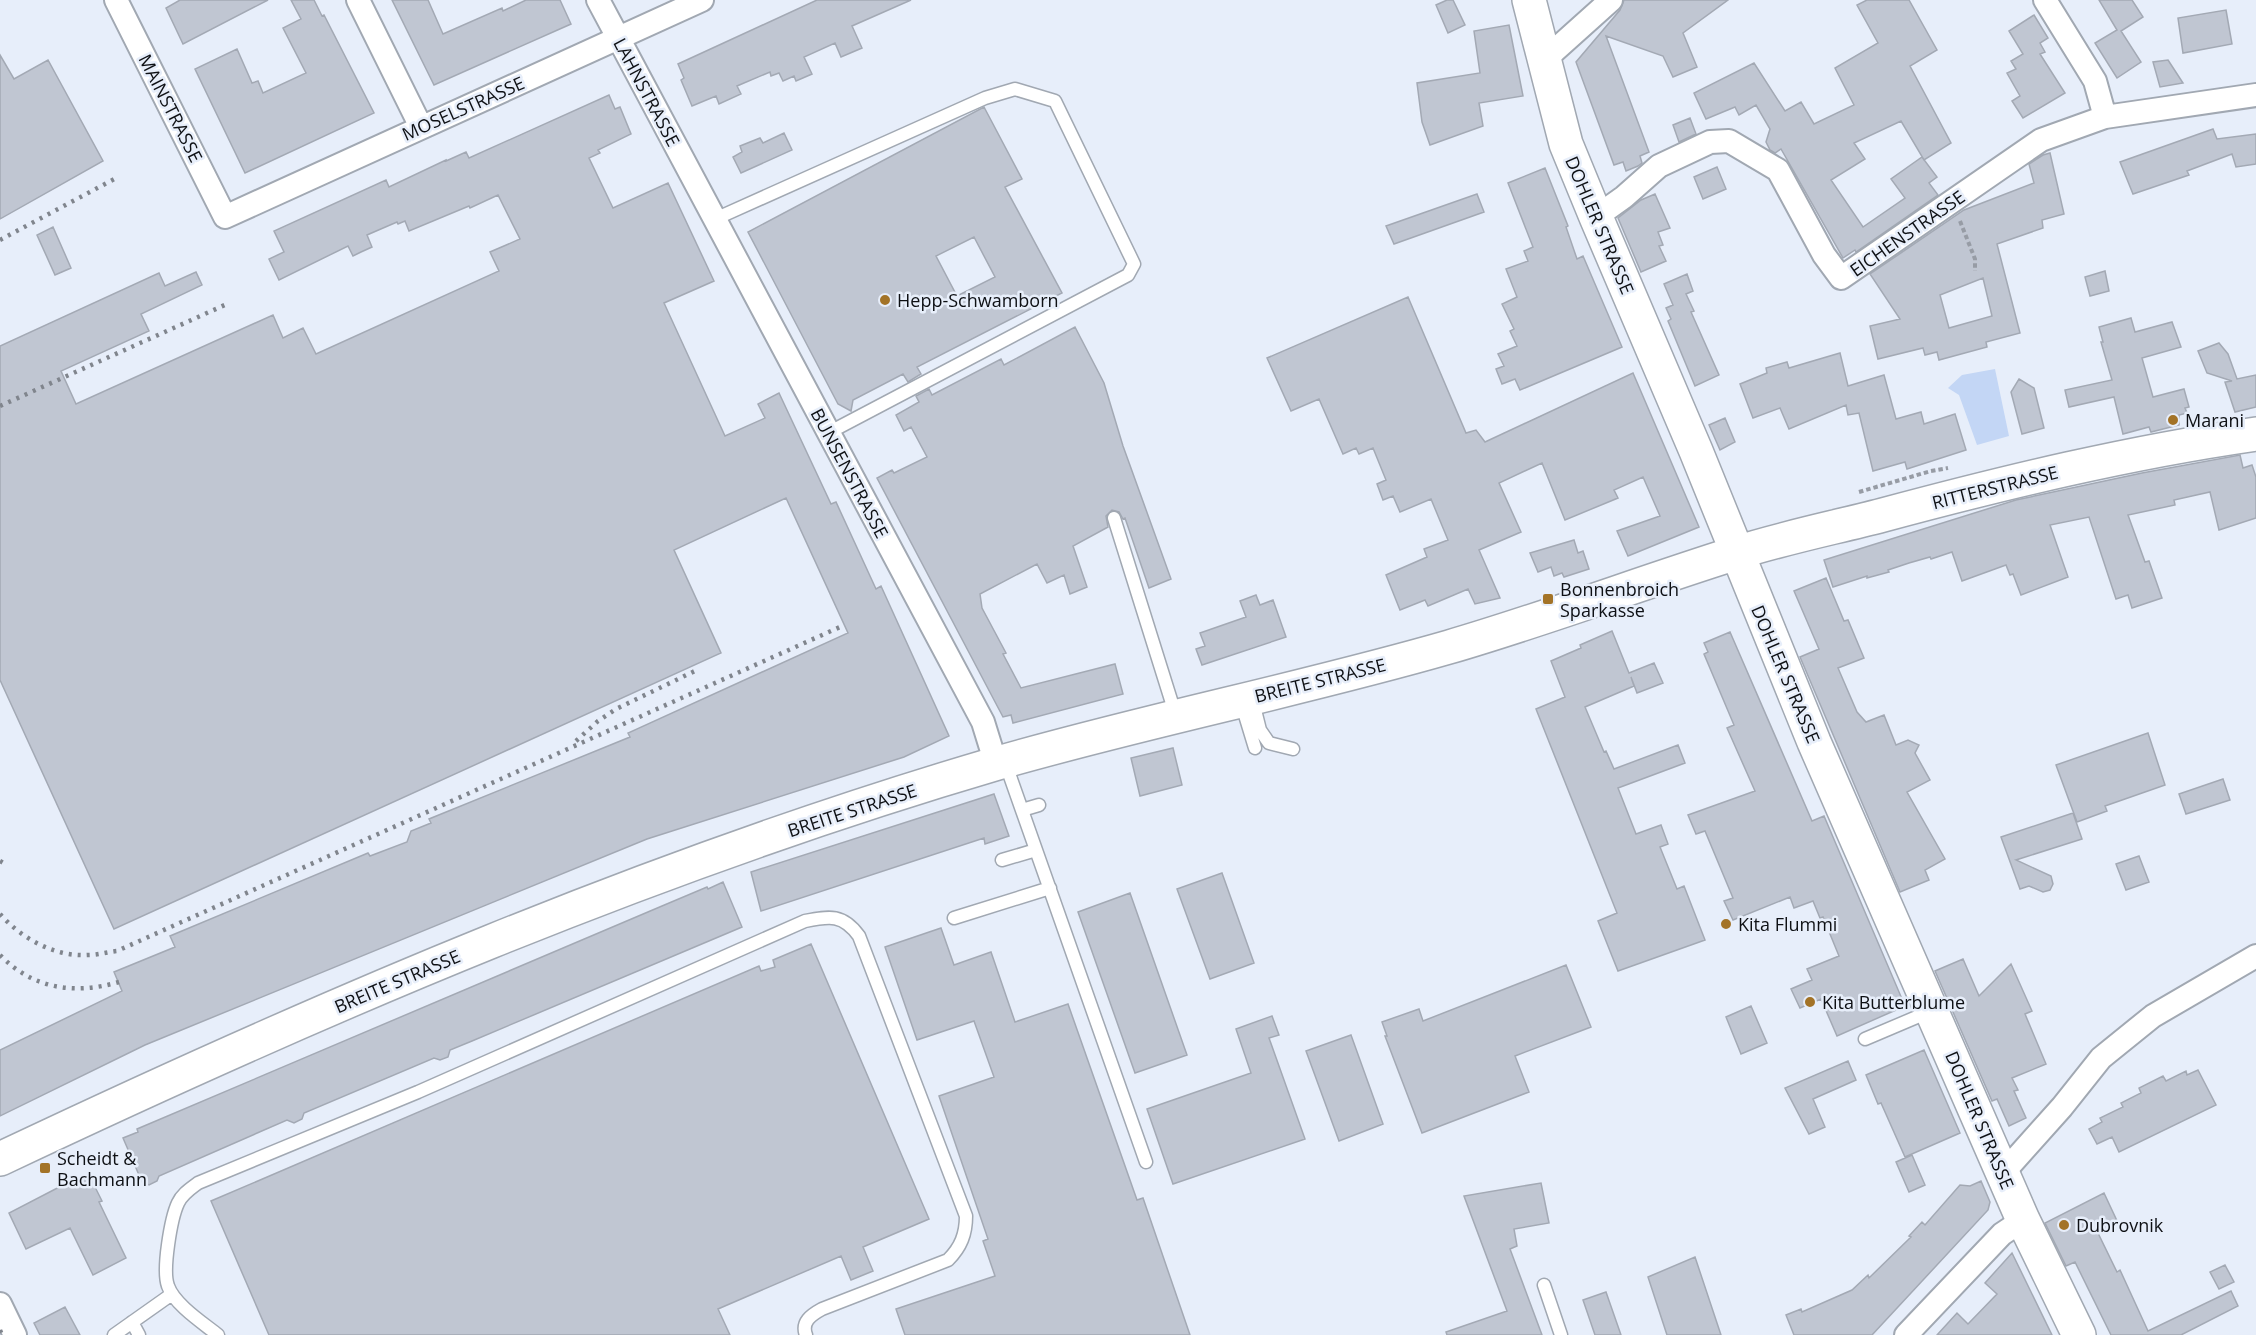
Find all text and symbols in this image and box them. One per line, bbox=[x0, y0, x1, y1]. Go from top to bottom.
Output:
street label: LAHNSTRASSE bbox=[608, 34, 686, 150]
street label: MAINSTRASSE bbox=[133, 50, 209, 166]
street label: MOSELSTRASSE bbox=[398, 70, 528, 146]
street label: DOHLER STRASSE bbox=[1560, 152, 1640, 298]
street label: EICHENSTRASSE bbox=[1845, 184, 1969, 282]
place label: Hepp-Schwamborn bbox=[897, 288, 1059, 312]
marker: Hepp-Schwamborn bbox=[878, 293, 892, 307]
street label: BUNSENSTRASSE bbox=[806, 404, 894, 542]
place label: Marani bbox=[2185, 408, 2244, 432]
marker: Marani bbox=[2166, 413, 2180, 427]
street label: RITTERSTRASSE bbox=[1929, 460, 2061, 514]
place label: Bonnenbroich Sparkasse bbox=[1560, 577, 1679, 622]
marker: Bonnenbroich Sparkasse bbox=[1541, 592, 1555, 606]
street label: DOHLER STRASSE bbox=[1746, 601, 1826, 747]
street label: BREITE STRASSE bbox=[1252, 652, 1388, 708]
street label: BREITE STRASSE bbox=[784, 778, 920, 842]
place label: Kita Flummi bbox=[1738, 912, 1837, 936]
marker: Kita Flummi bbox=[1719, 917, 1733, 931]
street label: BREITE STRASSE bbox=[330, 944, 464, 1018]
place label: Kita Butterblume bbox=[1822, 990, 1965, 1014]
marker: Kita Butterblume bbox=[1803, 995, 1817, 1009]
street label: DOHLER STRASSE bbox=[1940, 1047, 2020, 1193]
place label: Scheidt & Bachmann bbox=[57, 1146, 147, 1191]
marker: Scheidt & Bachmann bbox=[38, 1161, 52, 1175]
place label: Dubrovnik bbox=[2076, 1213, 2164, 1237]
marker: Dubrovnik bbox=[2057, 1218, 2071, 1232]

